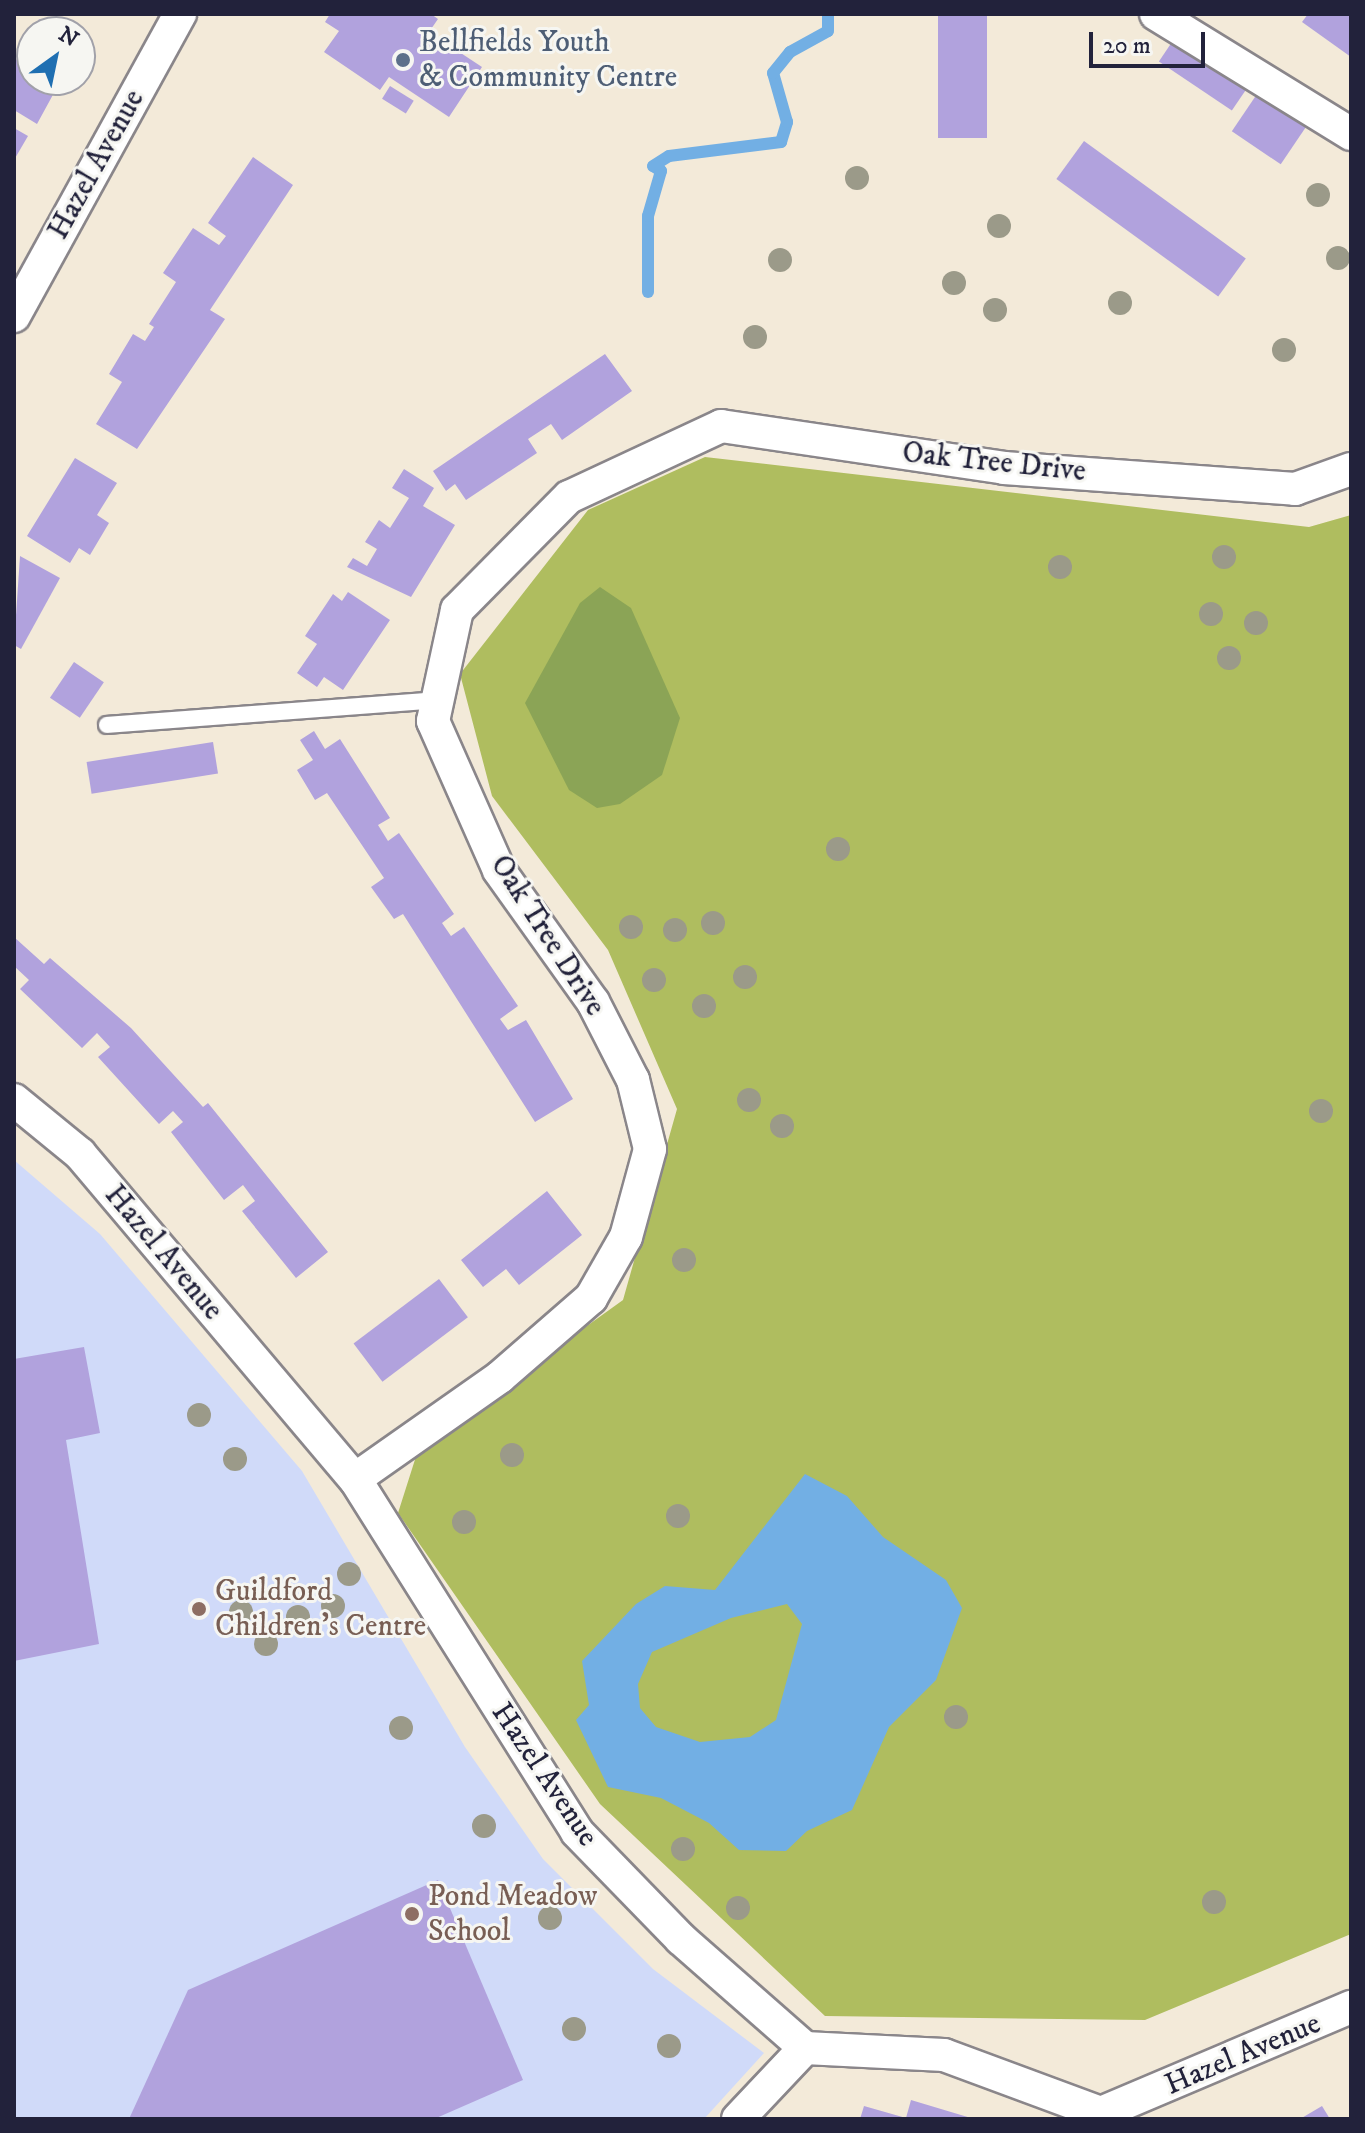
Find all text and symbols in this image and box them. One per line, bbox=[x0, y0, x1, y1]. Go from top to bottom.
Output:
north arrow bbox=[16, 16, 96, 96]
scale bar bbox=[1093, 16, 1209, 66]
text: N bbox=[53, 21, 83, 53]
place label: Bellfields Youth & Community Centre bbox=[419, 25, 677, 96]
text: 20 m bbox=[1103, 31, 1151, 61]
marker: Bellfields Youth & Community Centre bbox=[394, 51, 412, 69]
street label: Hazel Avenue bbox=[41, 84, 153, 246]
street label: Oak Tree Drive bbox=[901, 435, 1087, 491]
street label: Oak Tree Drive bbox=[482, 849, 612, 1023]
street label: Hazel Avenue bbox=[96, 1178, 230, 1328]
place label: Guildford Children's Centre bbox=[215, 1574, 426, 1644]
marker: Guildford Children's Centre bbox=[190, 1600, 208, 1618]
street label: Hazel Avenue bbox=[483, 1696, 605, 1854]
place label: Pond Meadow School bbox=[428, 1879, 597, 1950]
marker: Pond Meadow School bbox=[403, 1905, 421, 1923]
street label: Hazel Avenue bbox=[1160, 2006, 1326, 2104]

